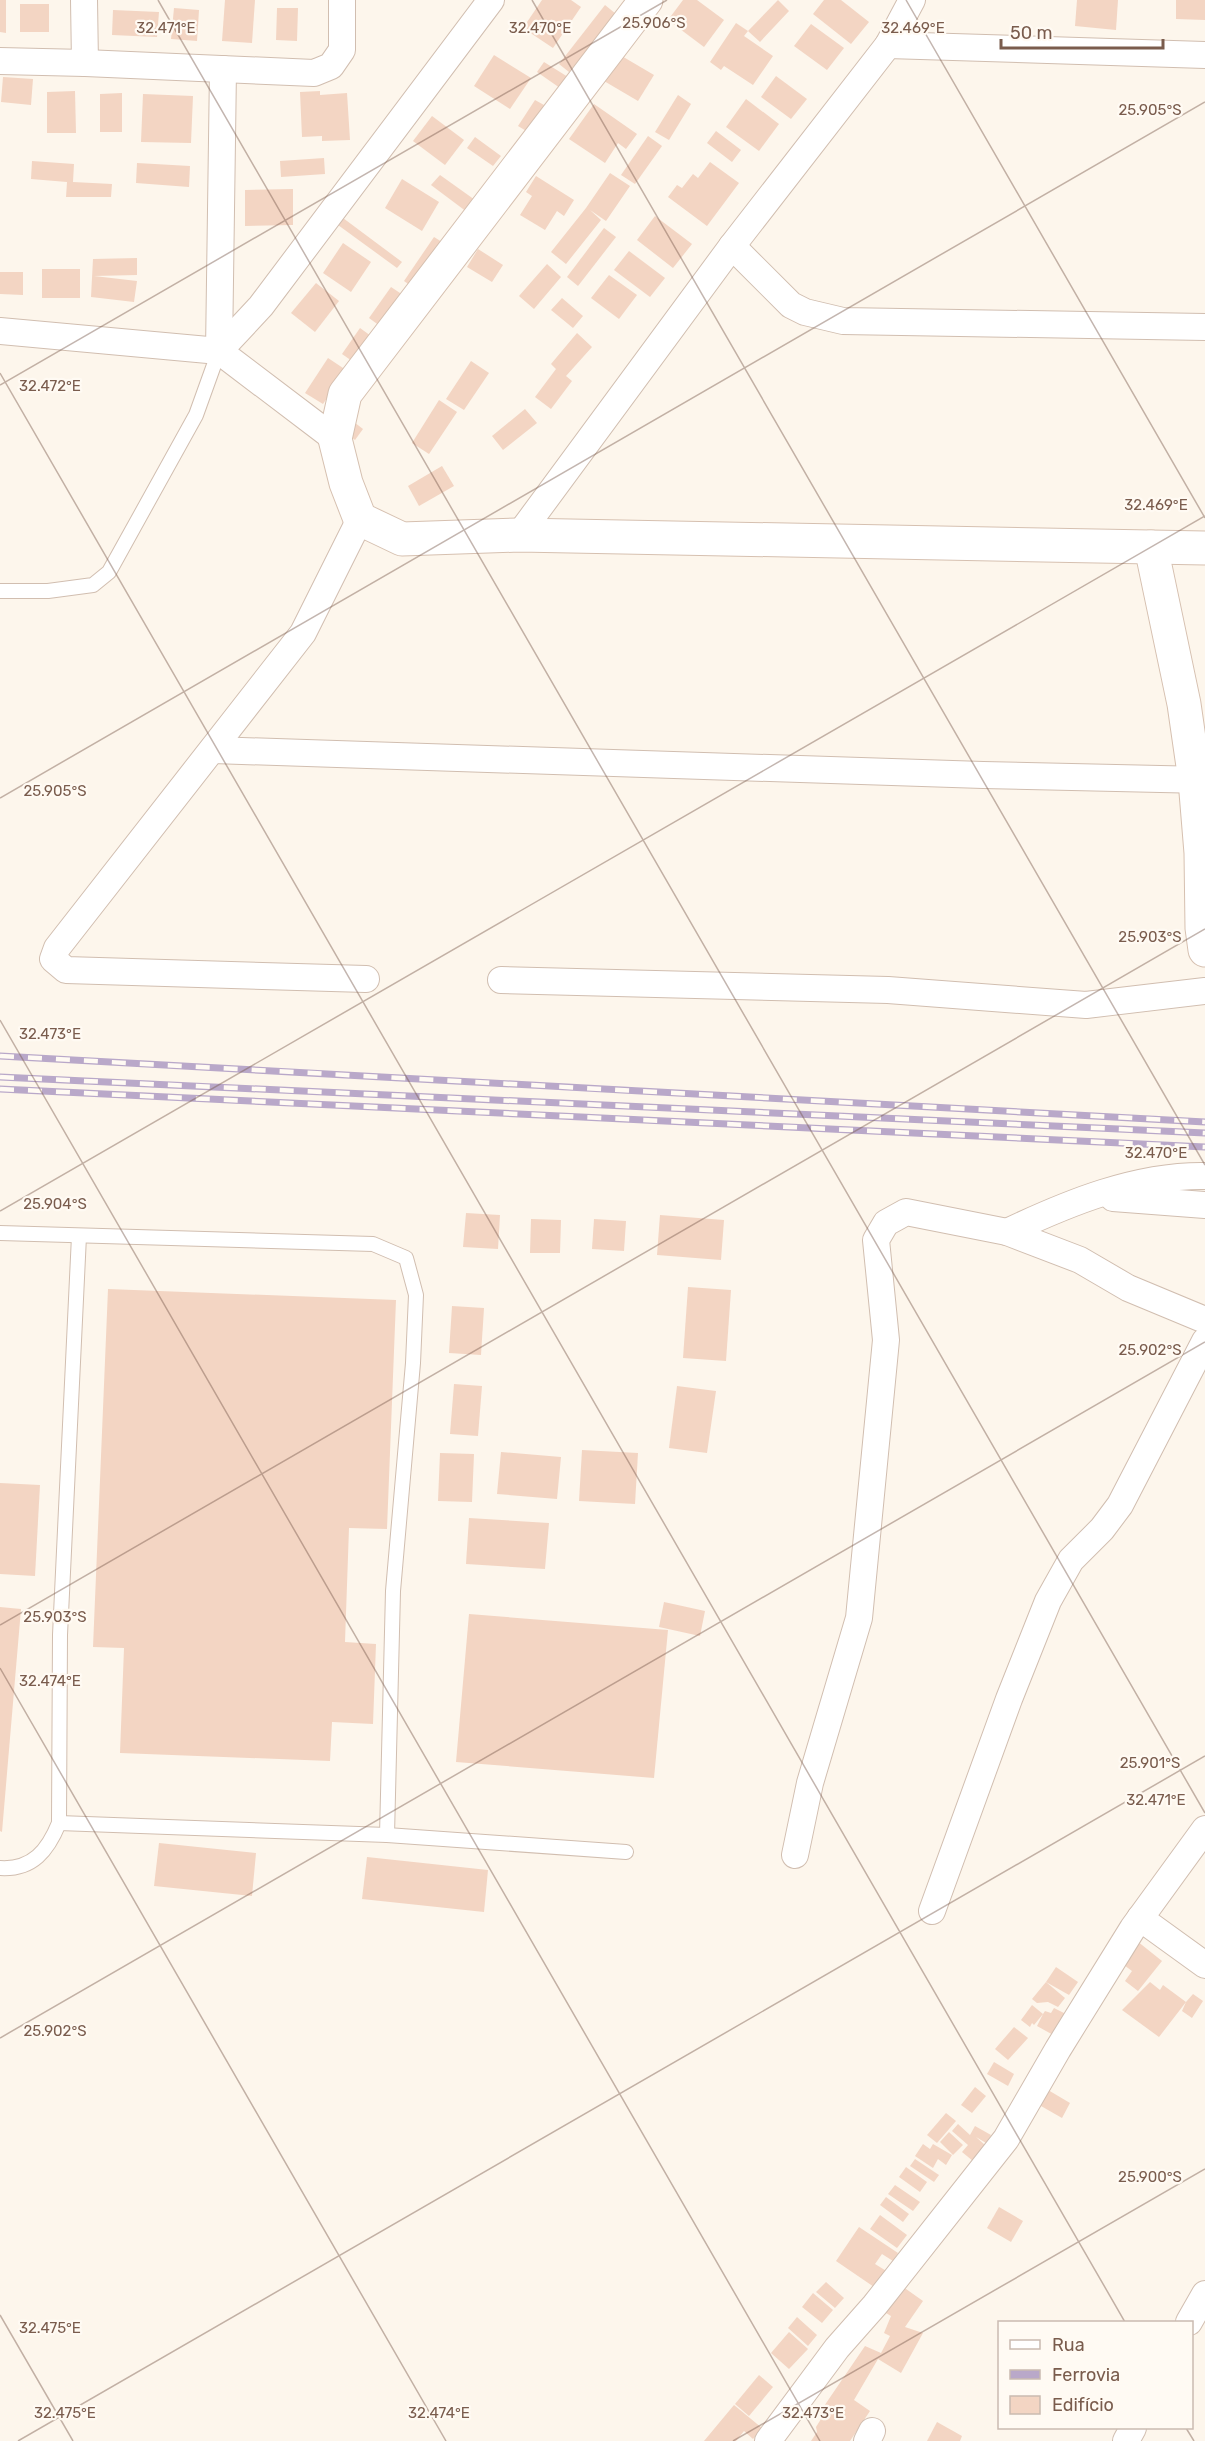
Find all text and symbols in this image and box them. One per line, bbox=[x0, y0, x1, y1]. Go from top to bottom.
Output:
scale bar bbox=[1001, 12, 1163, 50]
text: 25.906°S bbox=[622, 14, 686, 32]
text: 32.471°E bbox=[136, 19, 196, 37]
text: 32.470°E bbox=[509, 19, 571, 37]
text: 32.469°E bbox=[881, 19, 945, 37]
text: 50 m bbox=[1010, 22, 1053, 44]
text: 25.905°S bbox=[1118, 101, 1182, 119]
text: 32.472°E bbox=[19, 377, 81, 395]
text: 32.469°E bbox=[1124, 496, 1188, 514]
text: 25.905°S bbox=[23, 782, 87, 800]
text: 25.903°S bbox=[1118, 928, 1182, 946]
text: 32.473°E bbox=[19, 1025, 81, 1043]
text: 32.470°E bbox=[1125, 1144, 1187, 1162]
text: 25.904°S bbox=[23, 1195, 87, 1213]
text: 25.902°S bbox=[1118, 1341, 1182, 1359]
text: 25.903°S bbox=[23, 1608, 87, 1626]
text: 32.474°E bbox=[19, 1672, 81, 1690]
text: 25.901°S bbox=[1120, 1754, 1180, 1772]
text: 32.471°E bbox=[1126, 1791, 1186, 1809]
text: 25.902°S bbox=[23, 2022, 87, 2040]
text: 25.900°S bbox=[1118, 2168, 1182, 2186]
text: 32.475°E bbox=[19, 2319, 81, 2337]
legend bbox=[998, 2321, 1193, 2429]
text: Rua bbox=[1052, 2334, 1085, 2356]
text: Ferrovia bbox=[1052, 2364, 1120, 2386]
text: Edifício bbox=[1052, 2394, 1114, 2416]
text: 32.475°E bbox=[34, 2404, 96, 2422]
text: 32.474°E bbox=[408, 2404, 470, 2422]
text: 32.473°E bbox=[782, 2404, 844, 2422]

